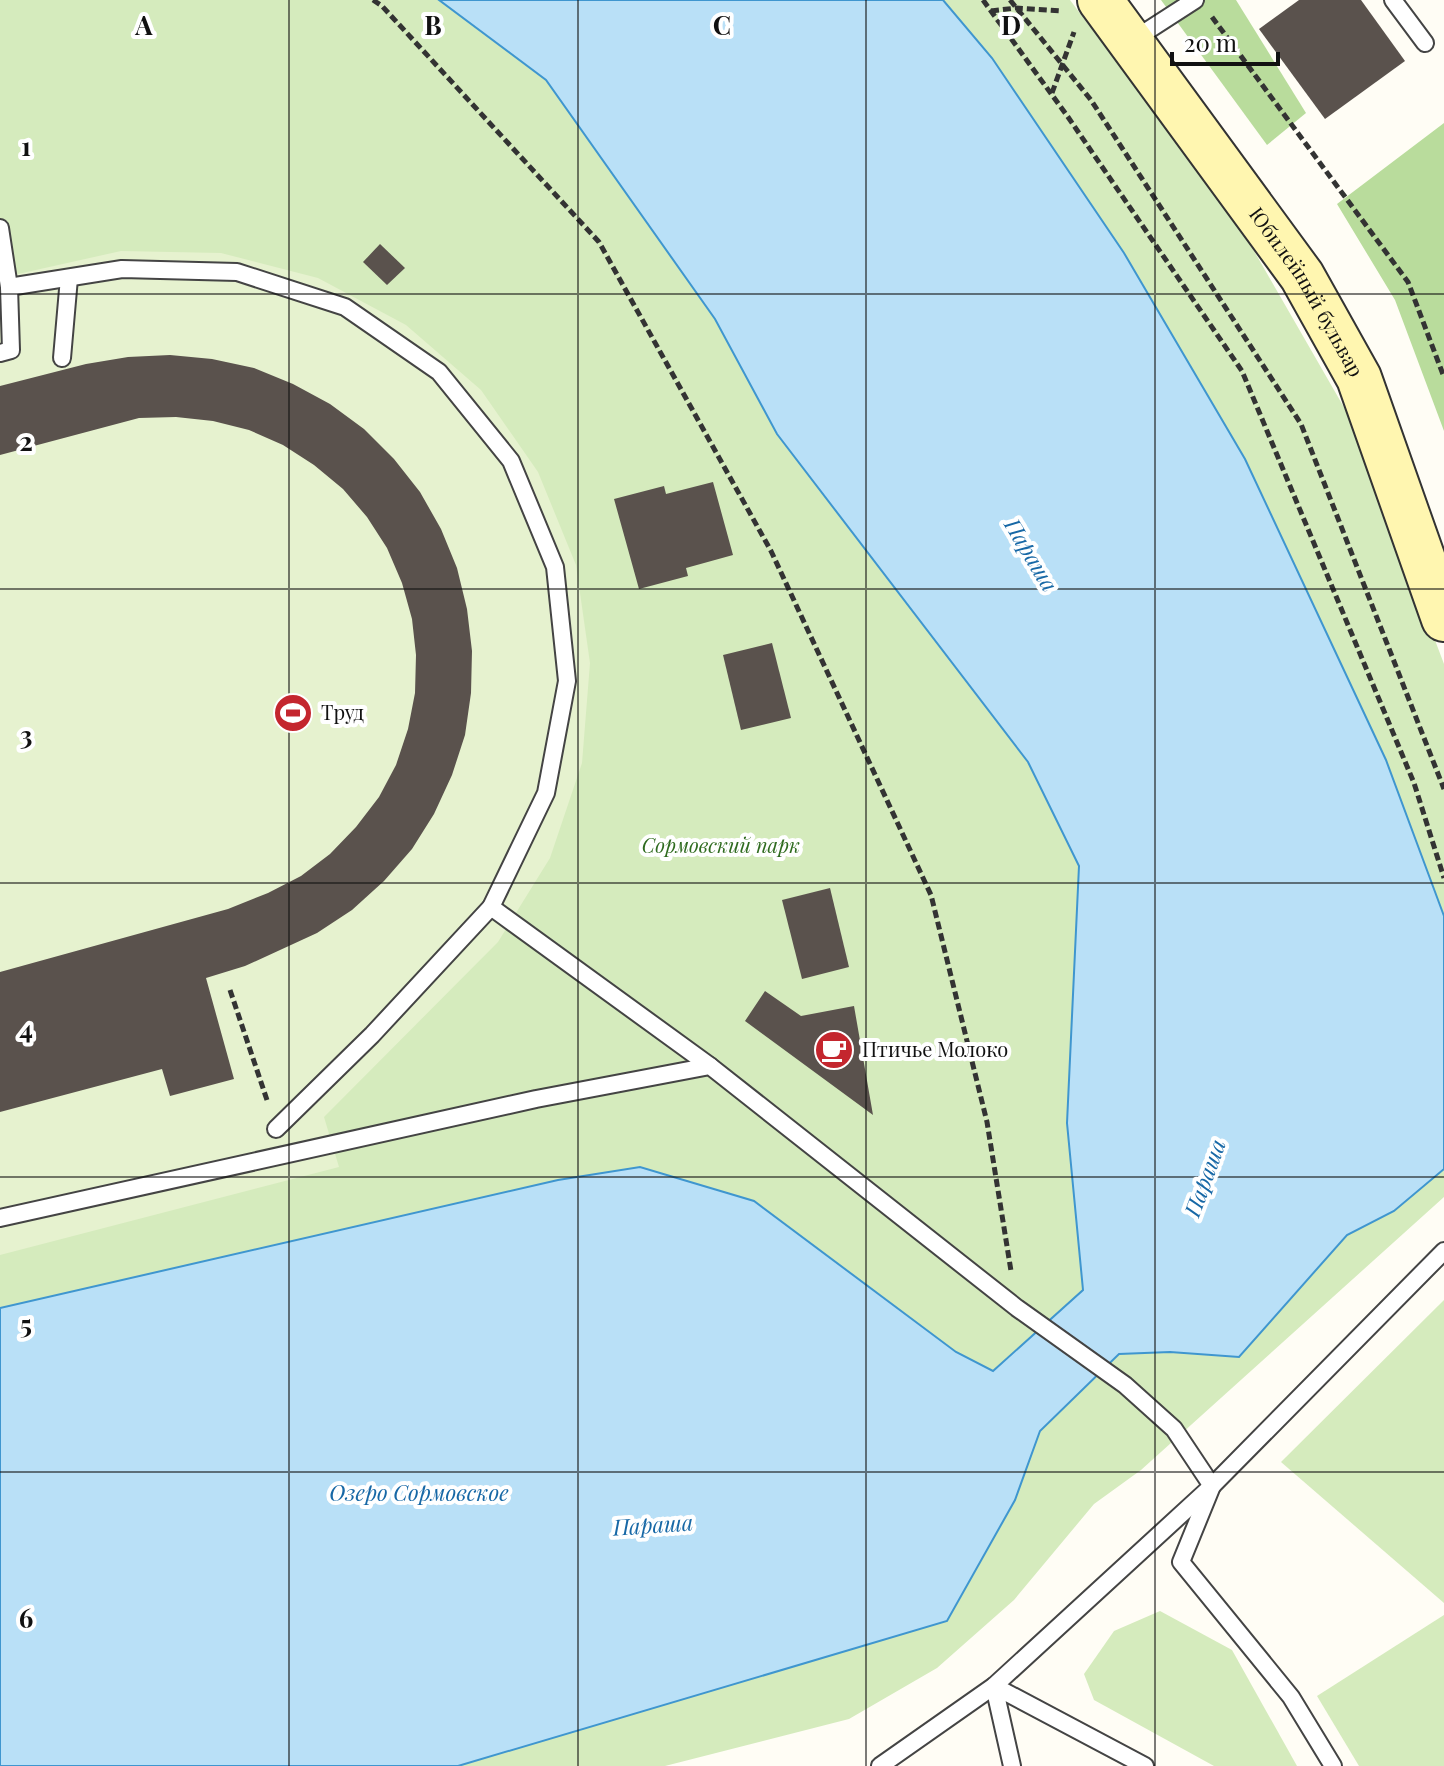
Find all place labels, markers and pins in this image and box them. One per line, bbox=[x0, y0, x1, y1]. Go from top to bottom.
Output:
sports icon: Труд bbox=[272, 692, 314, 734]
place label: Труд bbox=[321, 698, 364, 725]
cafe icon: Птичье Молоко bbox=[813, 1029, 855, 1071]
place label: Птичье Молоко bbox=[862, 1035, 1008, 1062]

